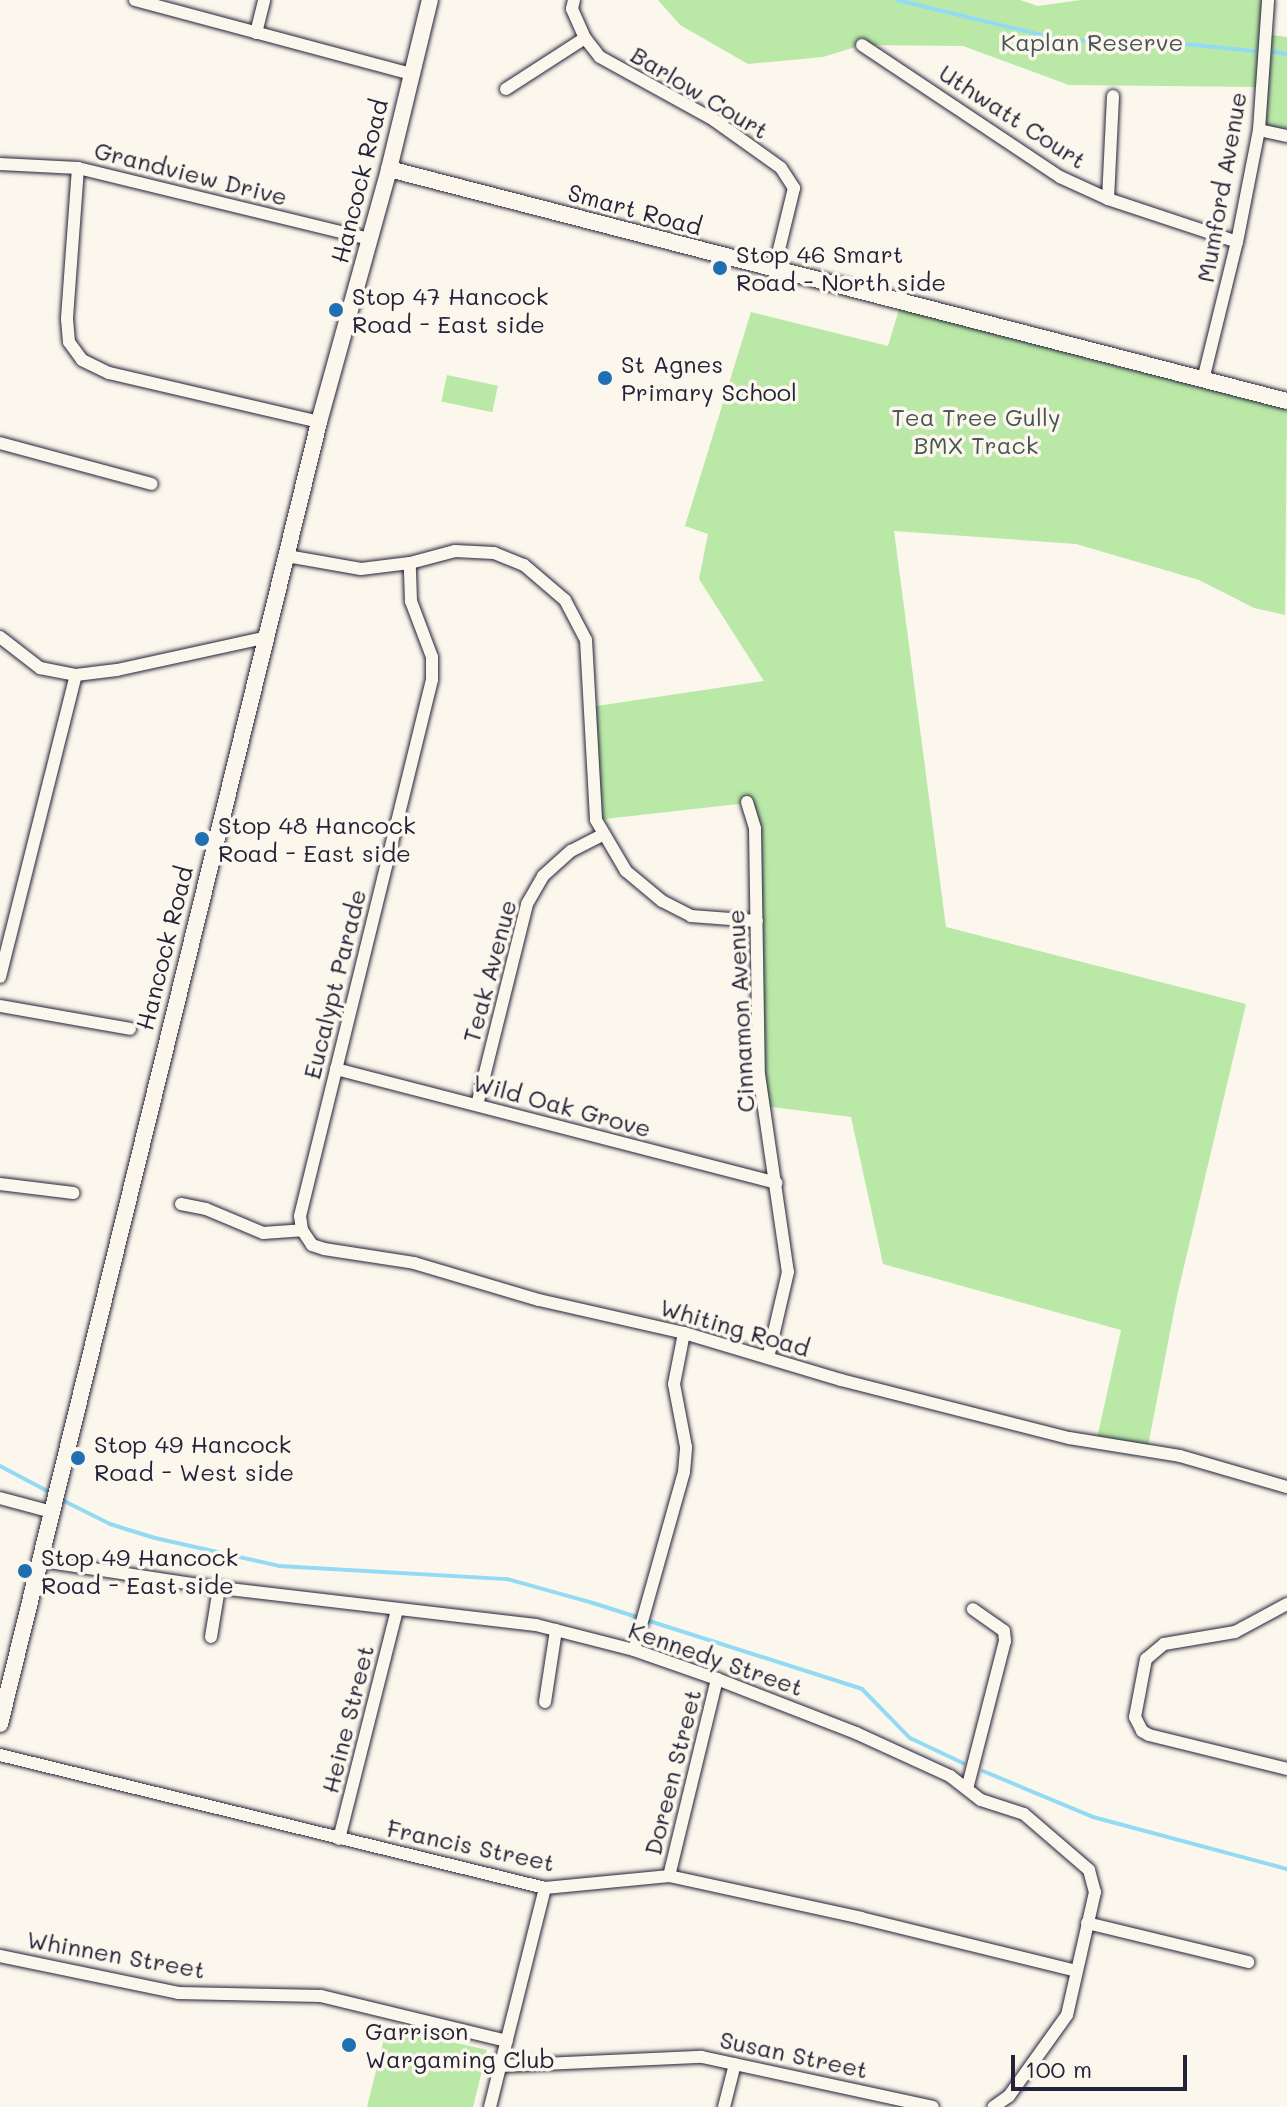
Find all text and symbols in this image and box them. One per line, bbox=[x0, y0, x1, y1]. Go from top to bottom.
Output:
park label: Kaplan Reserve bbox=[1001, 28, 1183, 56]
street label: Barlow Court bbox=[626, 40, 774, 144]
street label: Uthwatt Court bbox=[934, 58, 1092, 174]
street label: Mumford Avenue bbox=[1190, 89, 1252, 285]
street label: Hancock Road bbox=[325, 96, 393, 266]
street label: Grandview Drive bbox=[91, 135, 291, 211]
street label: Smart Road bbox=[565, 177, 705, 241]
place label: Stop 46 Smart Road - North side bbox=[736, 240, 946, 296]
marker: Stop 46 Smart Road - North side bbox=[711, 259, 729, 277]
place label: Stop 47 Hancock Road - East side bbox=[352, 282, 548, 338]
marker: Stop 47 Hancock Road - East side bbox=[327, 301, 345, 319]
place label: St Agnes Primary School bbox=[621, 350, 797, 406]
marker: St Agnes Primary School bbox=[596, 369, 614, 387]
park label: Tea Tree Gully BMX Track bbox=[891, 403, 1061, 459]
place label: Stop 48 Hancock Road - East side bbox=[218, 811, 416, 867]
marker: Stop 48 Hancock Road - East side bbox=[193, 830, 211, 848]
street label: Hancock Road bbox=[130, 863, 198, 1033]
street label: Eucalypt Parade bbox=[297, 886, 371, 1082]
street label: Teak Avenue bbox=[456, 896, 522, 1046]
street label: Cinnamon Avenue bbox=[720, 909, 760, 1113]
street label: Wild Oak Grove bbox=[470, 1067, 654, 1143]
street label: Whiting Road bbox=[657, 1292, 813, 1362]
place label: Stop 49 Hancock Road - West side bbox=[94, 1430, 294, 1486]
marker: Stop 49 Hancock Road - West side bbox=[69, 1449, 87, 1467]
place label: Stop 49 Hancock Road - East side bbox=[41, 1543, 238, 1599]
marker: Stop 49 Hancock Road - East side bbox=[16, 1562, 34, 1580]
street label: Kennedy Street bbox=[625, 1615, 807, 1701]
street label: Heine Street bbox=[315, 1642, 379, 1796]
street label: Doreen Street bbox=[637, 1686, 707, 1858]
street label: Francis Street bbox=[384, 1813, 558, 1877]
street label: Whinnen Street bbox=[24, 1924, 208, 1984]
place label: Garrison Wargaming Club bbox=[365, 2017, 555, 2073]
street label: Susan Street bbox=[717, 2024, 871, 2084]
marker: Garrison Wargaming Club bbox=[340, 2036, 358, 2054]
scale bar bbox=[1015, 2039, 1191, 2089]
text: 100 m bbox=[1025, 2053, 1092, 2084]

